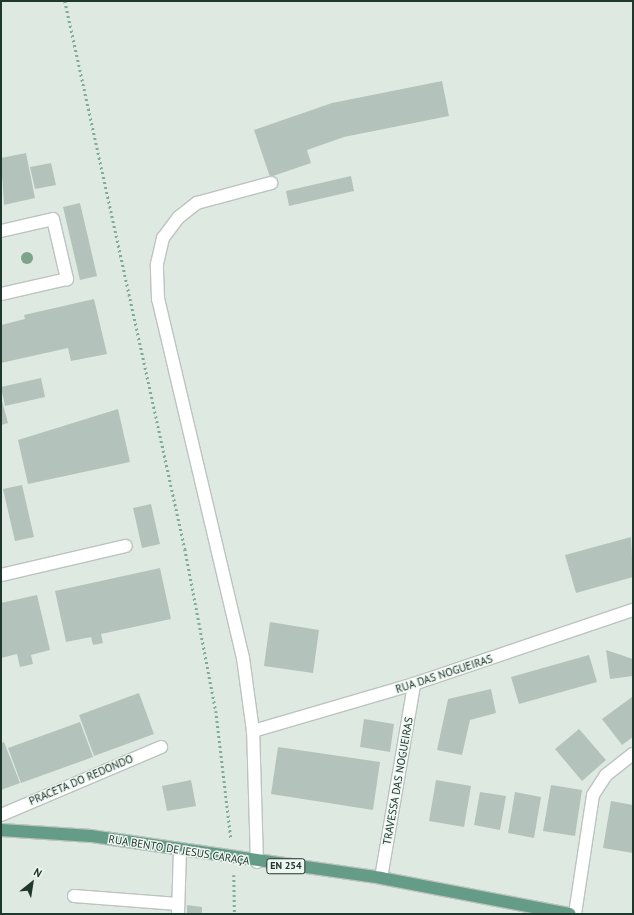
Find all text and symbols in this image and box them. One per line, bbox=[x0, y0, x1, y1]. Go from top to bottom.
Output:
street label: RUA DAS NOGUEIRAS bbox=[394, 652, 494, 696]
street label: TRAVESSA DAS NOGUEIRAS bbox=[380, 716, 416, 846]
street label: PRACETA DO REDONDO bbox=[27, 752, 135, 808]
street label: RUA BENTO DE JESUS CARAÇA bbox=[107, 832, 251, 868]
road number: EN 254 bbox=[266, 858, 306, 874]
north arrow bbox=[12, 863, 52, 903]
text: N bbox=[31, 865, 45, 880]

